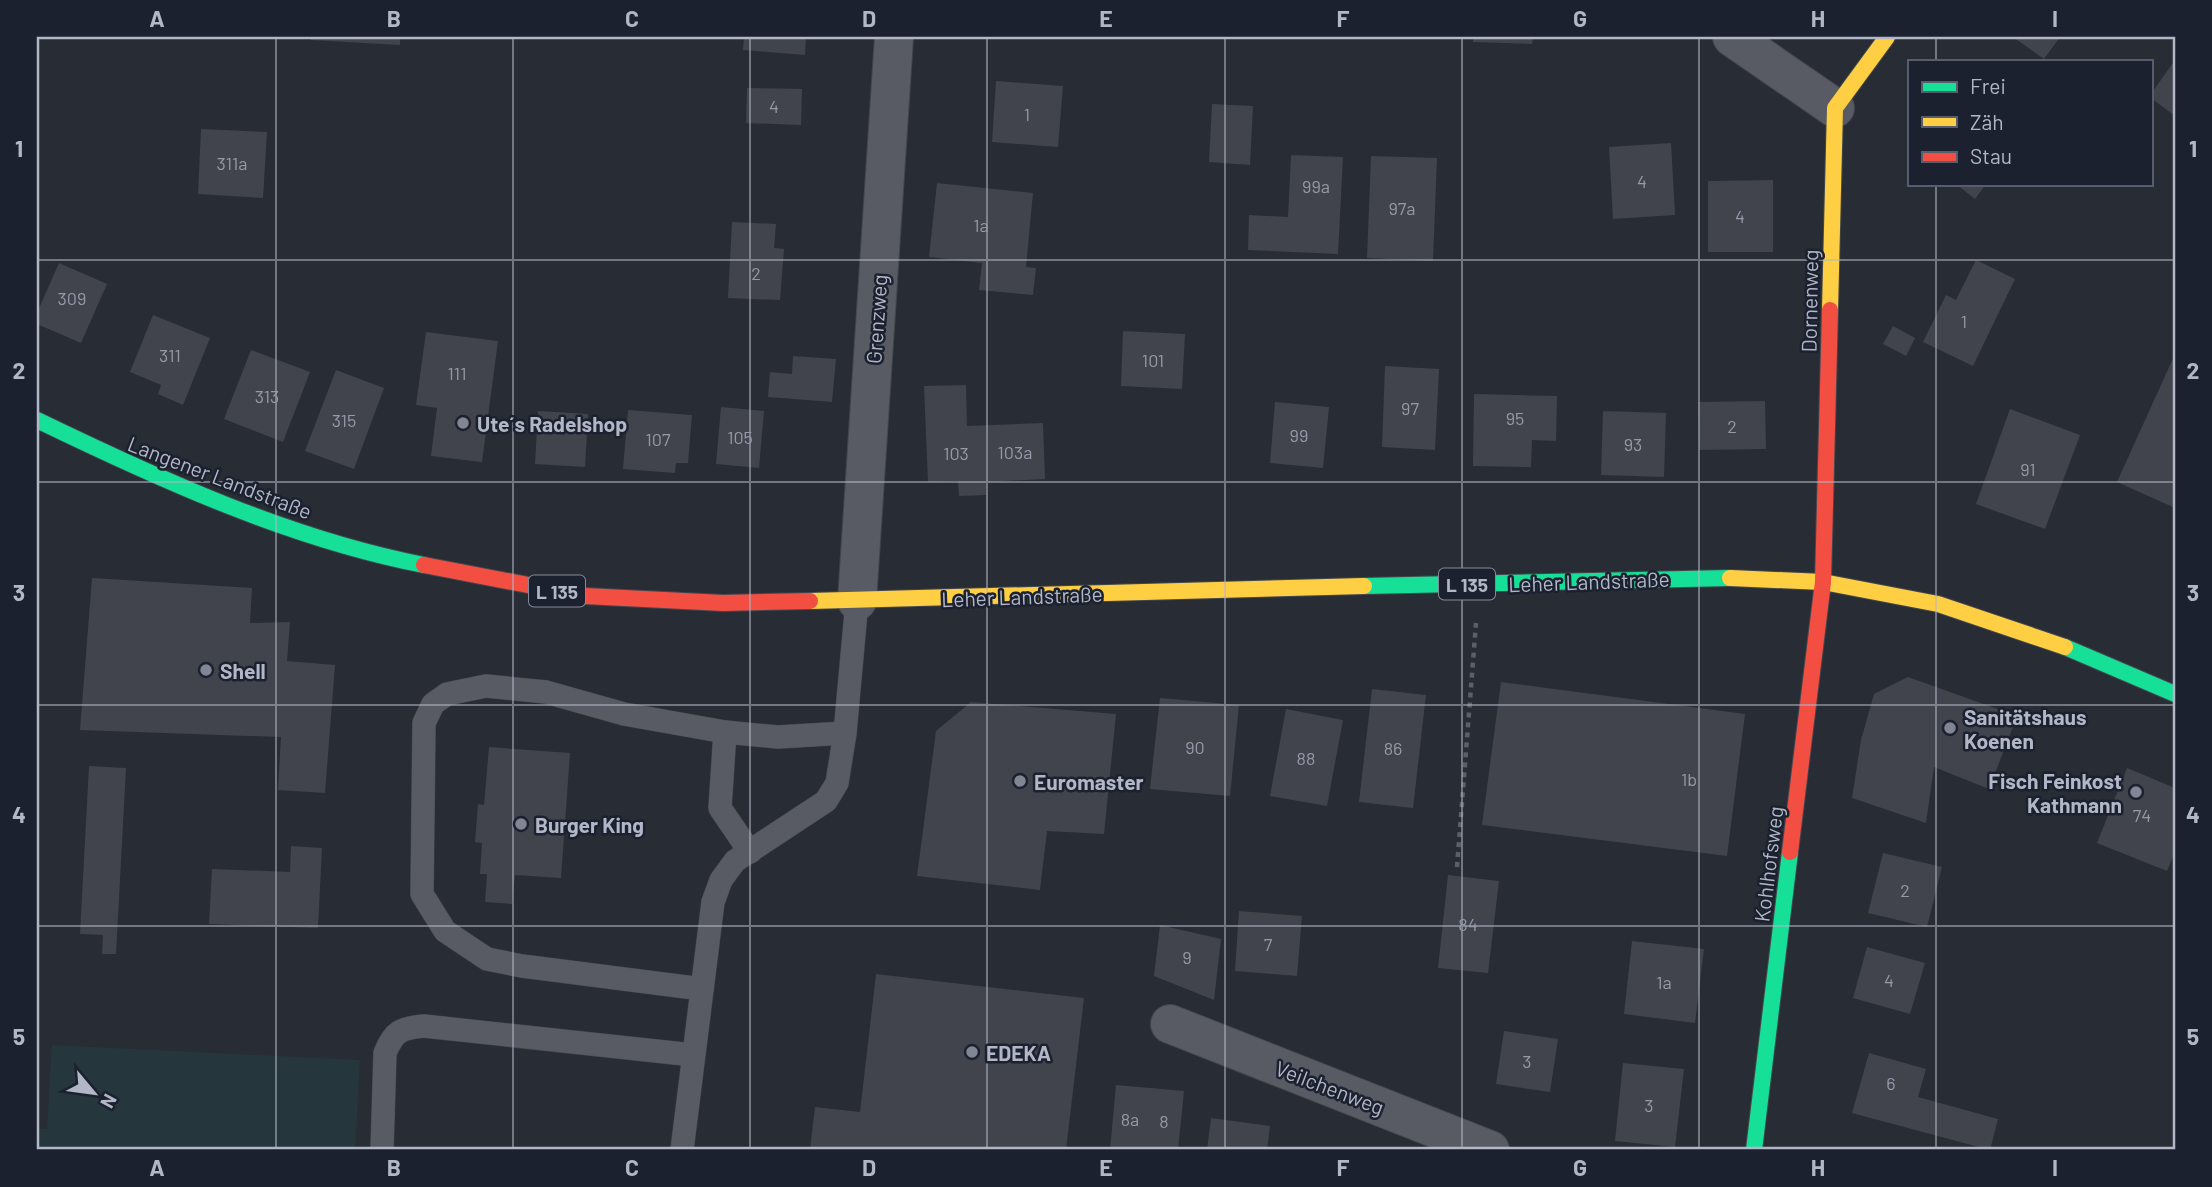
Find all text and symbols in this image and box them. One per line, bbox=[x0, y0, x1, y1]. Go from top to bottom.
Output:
text: A bbox=[149, 4, 165, 32]
text: B bbox=[387, 4, 401, 32]
text: C bbox=[625, 4, 639, 32]
text: D bbox=[862, 4, 876, 32]
text: E bbox=[1099, 4, 1113, 32]
text: F bbox=[1337, 4, 1350, 32]
text: G bbox=[1573, 4, 1587, 32]
text: H bbox=[1811, 4, 1825, 32]
text: I bbox=[2052, 4, 2058, 32]
legend bbox=[1908, 60, 2152, 186]
text: Frei bbox=[1970, 73, 2006, 98]
house number: 4 bbox=[769, 95, 779, 117]
house number: 1 bbox=[1024, 103, 1030, 125]
text: Zäh bbox=[1970, 109, 2004, 134]
text: 1 bbox=[15, 134, 23, 162]
text: 1 bbox=[2189, 134, 2197, 162]
text: Stau bbox=[1970, 143, 2012, 168]
house number: 311a bbox=[217, 152, 248, 174]
house number: 4 bbox=[1637, 170, 1647, 192]
house number: 99a bbox=[1302, 175, 1330, 197]
house number: 97a bbox=[1388, 197, 1416, 219]
house number: 4 bbox=[1735, 205, 1745, 227]
house number: 1a bbox=[973, 214, 989, 236]
street label: Dornenweg bbox=[1796, 249, 1822, 353]
house number: 2 bbox=[751, 262, 761, 284]
street label: Grenzweg bbox=[860, 273, 892, 365]
house number: 309 bbox=[58, 287, 86, 309]
house number: 1 bbox=[1961, 310, 1967, 332]
house number: 311 bbox=[159, 344, 181, 366]
house number: 101 bbox=[1142, 349, 1164, 371]
text: 2 bbox=[13, 356, 25, 384]
text: 2 bbox=[2187, 356, 2199, 384]
house number: 111 bbox=[447, 362, 467, 384]
house number: 313 bbox=[255, 385, 279, 407]
house number: 97 bbox=[1401, 397, 1419, 419]
house number: 95 bbox=[1506, 407, 1524, 429]
house number: 315 bbox=[332, 409, 356, 431]
place label: Ute´s Radelshop bbox=[477, 411, 627, 436]
marker: Ute´s Radelshop bbox=[455, 415, 471, 431]
house number: 2 bbox=[1727, 415, 1737, 437]
house number: 99 bbox=[1290, 424, 1308, 446]
house number: 105 bbox=[727, 426, 753, 448]
house number: 107 bbox=[646, 428, 671, 450]
street label: Langener Landstraße bbox=[125, 430, 315, 524]
house number: 93 bbox=[1624, 433, 1642, 455]
house number: 103a bbox=[998, 441, 1032, 463]
house number: 103 bbox=[943, 442, 969, 464]
house number: 91 bbox=[2020, 458, 2036, 480]
street label: Leher Landstraße bbox=[1508, 566, 1670, 596]
road number: L 135 bbox=[1439, 568, 1495, 600]
road number: L 135 bbox=[529, 576, 585, 606]
text: 3 bbox=[13, 578, 25, 606]
text: 3 bbox=[2187, 578, 2199, 606]
street label: Leher Landstraße bbox=[941, 581, 1103, 611]
place label: Shell bbox=[220, 658, 266, 683]
marker: Shell bbox=[198, 662, 214, 678]
place label: Sanitätshaus Koenen bbox=[1964, 704, 2086, 753]
marker: Sanitätshaus Koenen bbox=[1942, 720, 1958, 736]
house number: 90 bbox=[1185, 736, 1205, 758]
house number: 86 bbox=[1384, 737, 1402, 759]
house number: 88 bbox=[1297, 747, 1315, 769]
house number: 1b bbox=[1681, 768, 1697, 790]
place label: Fisch Feinkost Kathmann bbox=[1988, 768, 2122, 817]
place label: Euromaster bbox=[1034, 769, 1144, 794]
marker: Euromaster bbox=[1012, 773, 1028, 789]
marker: Fisch Feinkost Kathmann bbox=[2128, 784, 2144, 800]
text: 4 bbox=[12, 800, 26, 828]
text: 4 bbox=[2186, 800, 2200, 828]
house number: 74 bbox=[2133, 804, 2151, 826]
street label: Kohlhofsweg bbox=[1748, 805, 1788, 923]
place label: Burger King bbox=[535, 812, 644, 837]
marker: Burger King bbox=[513, 816, 529, 832]
house number: 2 bbox=[1900, 879, 1910, 901]
house number: 84 bbox=[1458, 913, 1478, 935]
house number: 7 bbox=[1264, 933, 1273, 955]
house number: 9 bbox=[1182, 946, 1192, 968]
house number: 4 bbox=[1884, 969, 1894, 991]
house number: 1a bbox=[1656, 971, 1672, 993]
text: 5 bbox=[13, 1022, 25, 1050]
text: 5 bbox=[2187, 1022, 2199, 1050]
place label: EDEKA bbox=[986, 1040, 1051, 1065]
marker: EDEKA bbox=[964, 1044, 980, 1060]
house number: 3 bbox=[1522, 1050, 1532, 1072]
street label: Veilchenweg bbox=[1272, 1055, 1388, 1119]
north arrow bbox=[60, 1058, 130, 1128]
house number: 6 bbox=[1886, 1072, 1896, 1094]
text: N bbox=[96, 1090, 122, 1113]
house number: 3 bbox=[1644, 1094, 1654, 1116]
house number: 8a bbox=[1121, 1108, 1139, 1130]
house number: 8 bbox=[1159, 1110, 1169, 1132]
text: A bbox=[149, 1153, 165, 1181]
text: B bbox=[387, 1153, 401, 1181]
text: C bbox=[625, 1153, 639, 1181]
text: D bbox=[862, 1153, 876, 1181]
text: E bbox=[1099, 1153, 1113, 1181]
text: F bbox=[1337, 1153, 1350, 1181]
text: G bbox=[1573, 1153, 1587, 1181]
text: H bbox=[1811, 1153, 1825, 1181]
text: I bbox=[2052, 1153, 2058, 1181]

